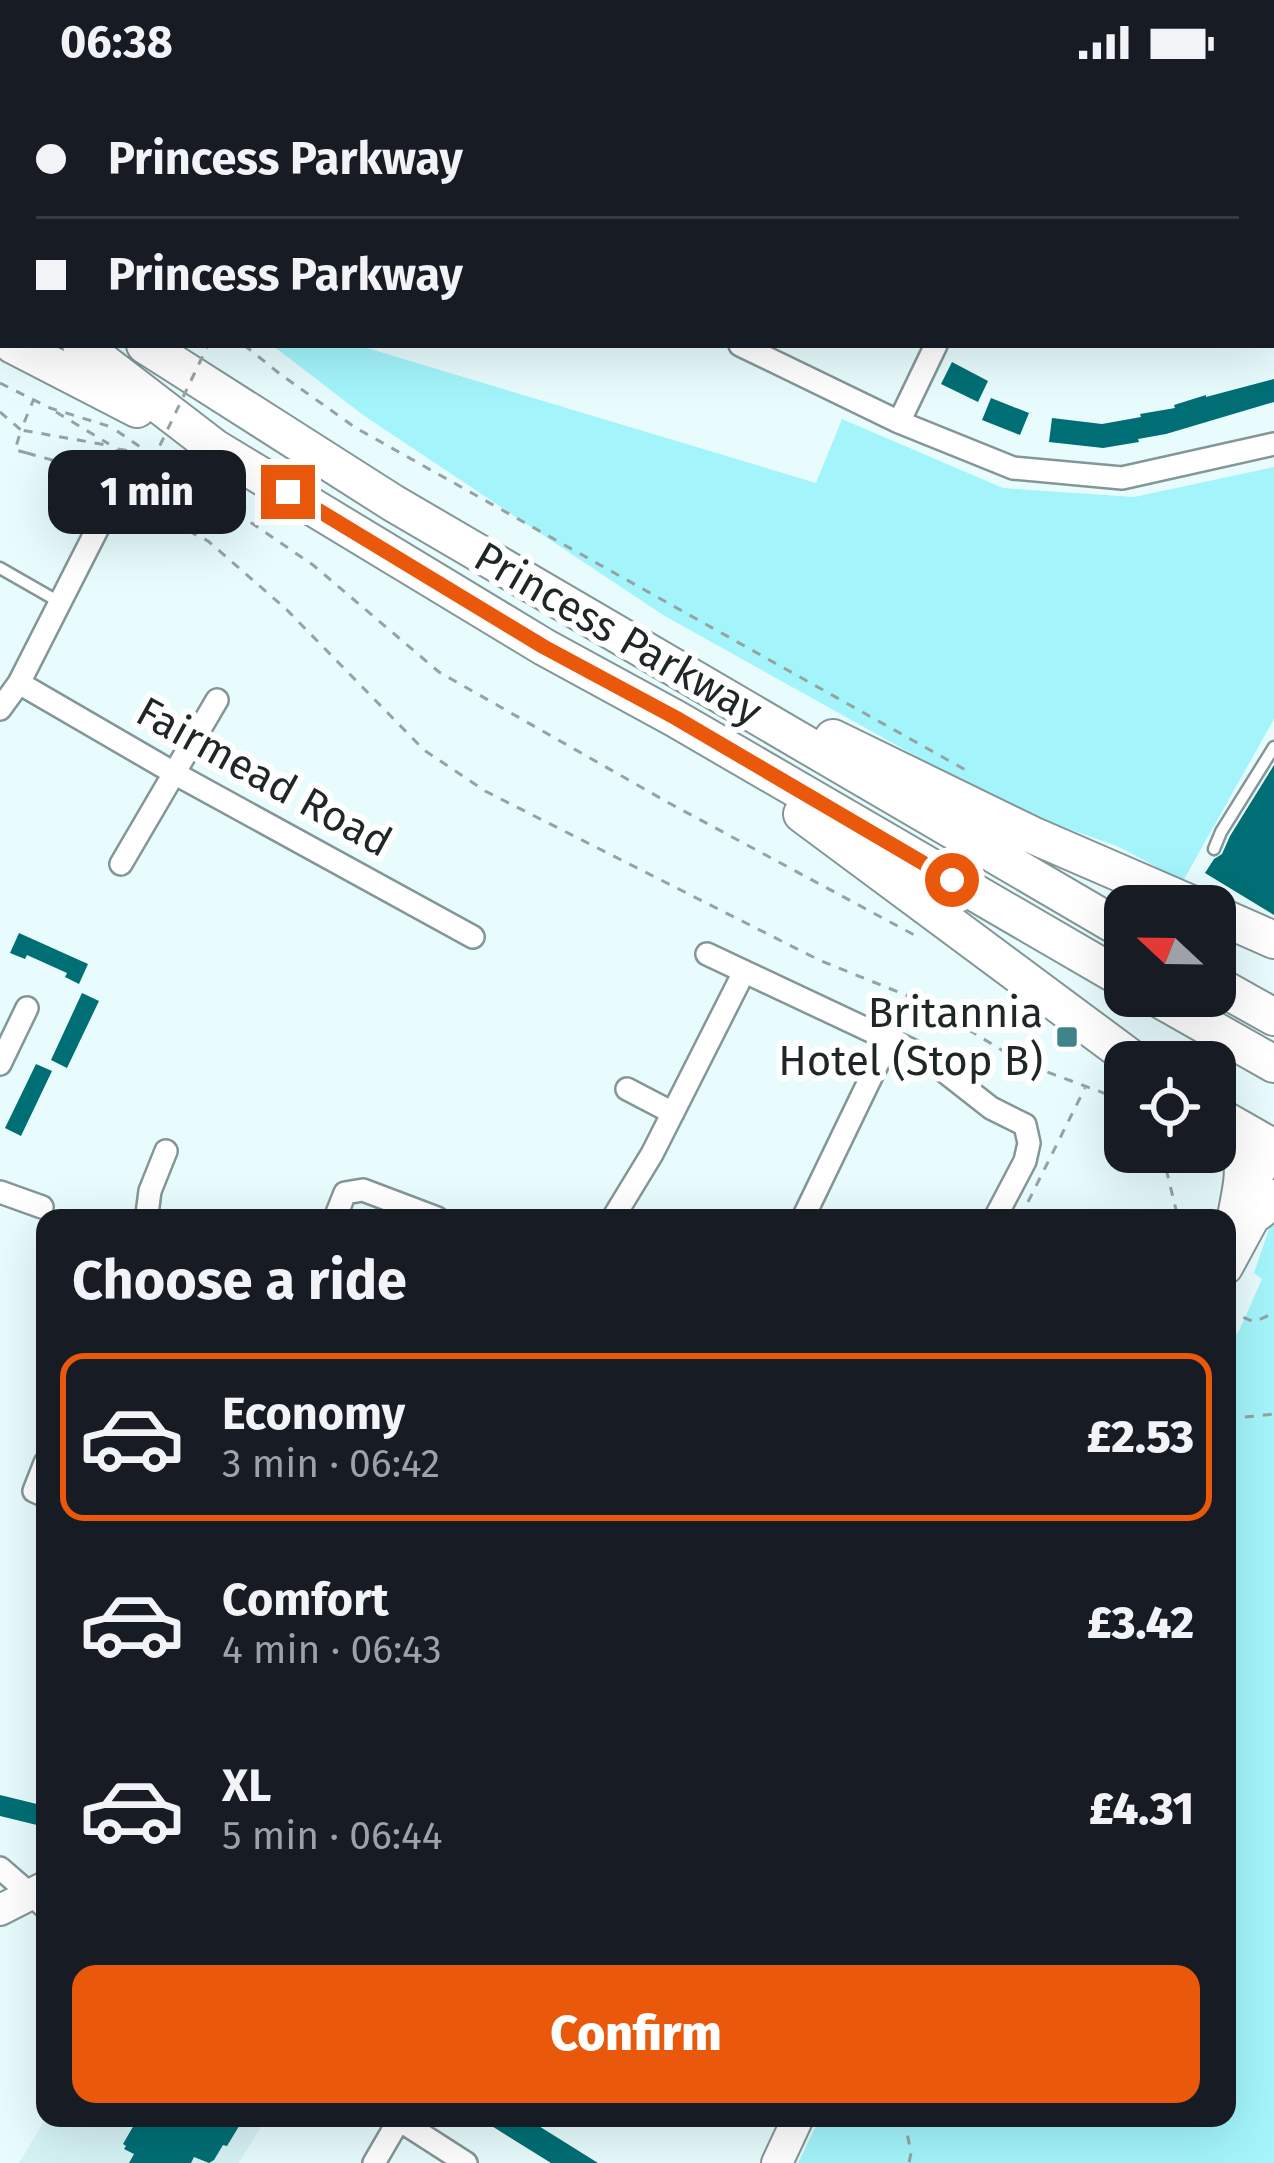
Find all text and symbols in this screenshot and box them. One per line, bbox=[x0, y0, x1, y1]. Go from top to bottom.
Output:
text: 06:38 bbox=[60, 15, 173, 69]
text: Princess Parkway bbox=[108, 132, 463, 186]
text: Princess Parkway bbox=[108, 248, 463, 302]
callout: 1 min bbox=[48, 450, 246, 534]
route end bbox=[261, 465, 315, 519]
text: 1 min bbox=[100, 469, 194, 515]
street label: Princess Parkway bbox=[465, 531, 771, 737]
street label: Fairmead Road bbox=[128, 686, 400, 868]
route start bbox=[925, 853, 979, 907]
north arrow bbox=[1104, 885, 1236, 1017]
map controls bbox=[1104, 885, 1236, 1173]
place label: Britannia Hotel (Stop B) bbox=[778, 988, 1043, 1086]
marker: Britannia Hotel (Stop B) bbox=[1054, 1024, 1080, 1050]
button: locate bbox=[1104, 1041, 1236, 1173]
text: Choose a ride bbox=[72, 1249, 407, 1313]
icon: car bbox=[78, 1383, 186, 1491]
text: Economy bbox=[222, 1387, 405, 1441]
text: £2.53 bbox=[1087, 1410, 1194, 1464]
text: 3 min · 06:42 bbox=[222, 1441, 440, 1487]
icon: car bbox=[78, 1569, 186, 1677]
text: Comfort bbox=[222, 1573, 389, 1627]
text: £3.42 bbox=[1087, 1596, 1194, 1650]
text: 4 min · 06:43 bbox=[222, 1627, 442, 1673]
icon: car bbox=[78, 1755, 186, 1863]
text: XL bbox=[222, 1759, 271, 1813]
text: £4.31 bbox=[1089, 1782, 1194, 1836]
text: 5 min · 06:44 bbox=[222, 1813, 442, 1859]
button: Confirm bbox=[72, 1965, 1200, 2103]

